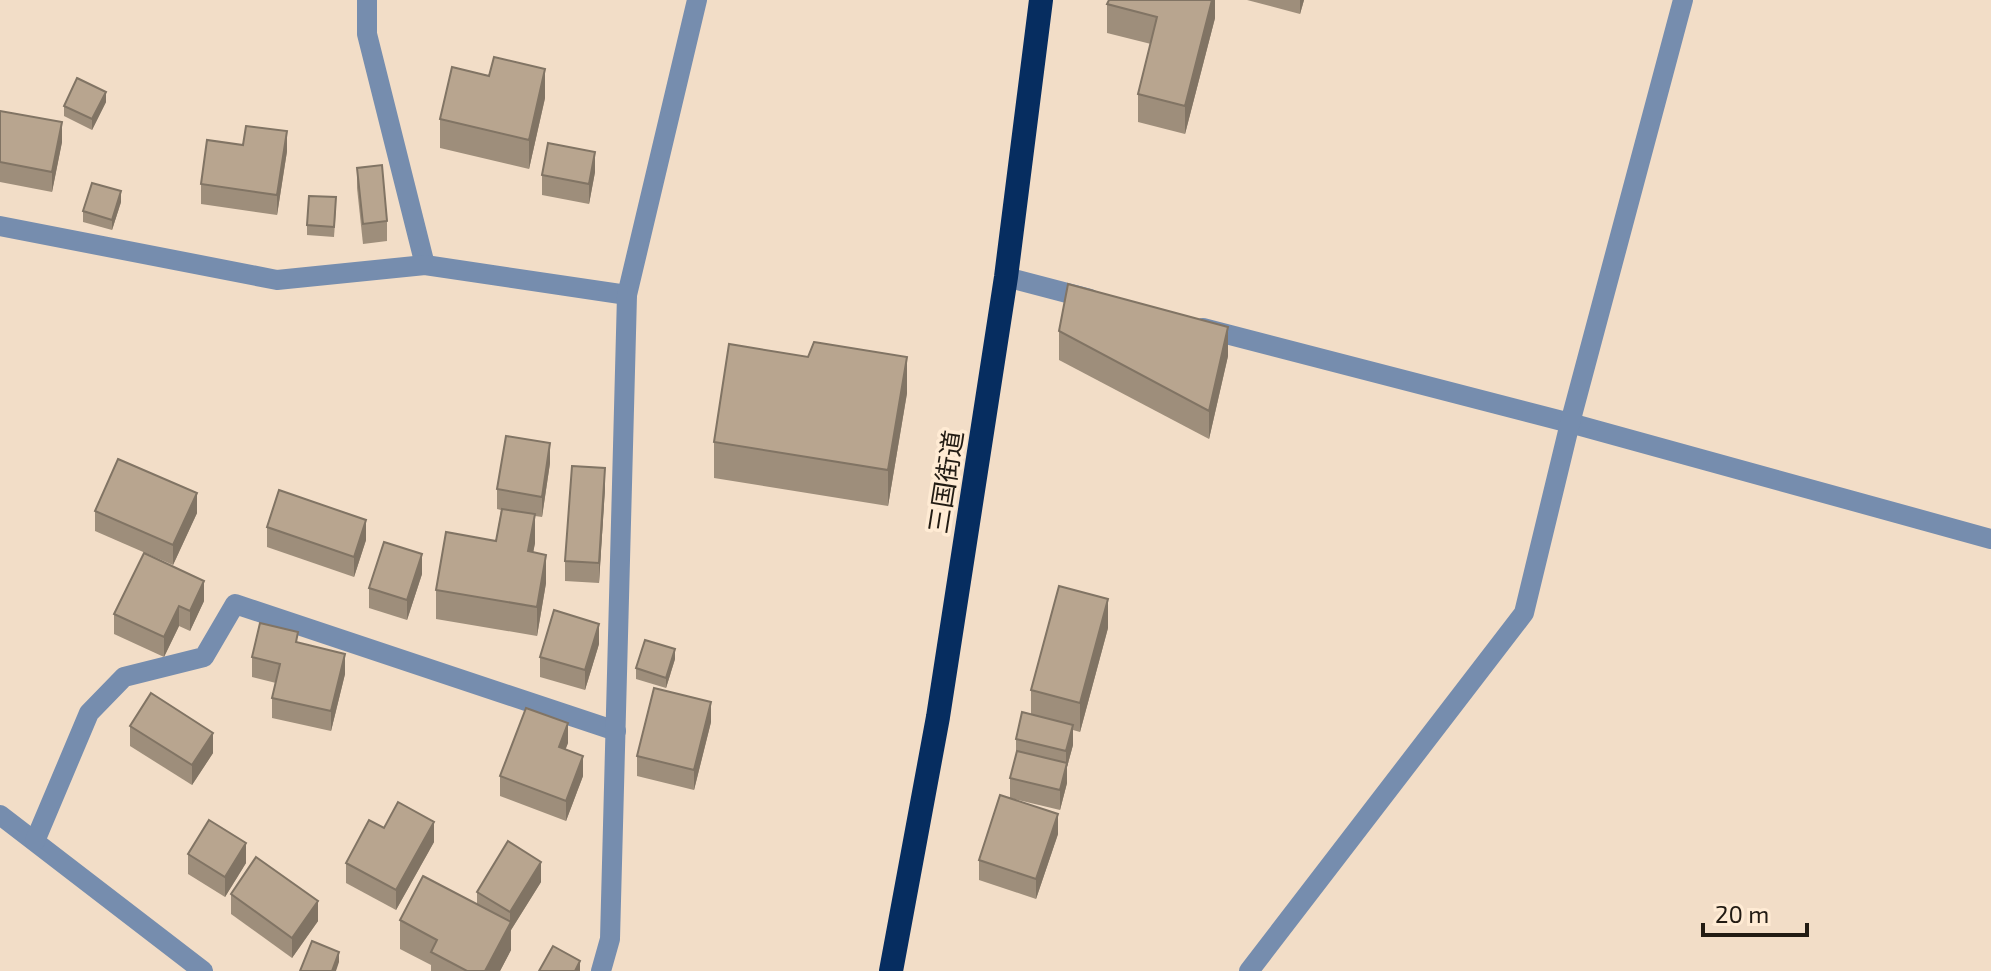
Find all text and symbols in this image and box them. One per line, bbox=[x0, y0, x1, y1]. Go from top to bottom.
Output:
street label: 三国街道 bbox=[921, 428, 968, 536]
scale bar bbox=[1703, 887, 1807, 937]
text: 20 m bbox=[1715, 899, 1769, 928]

